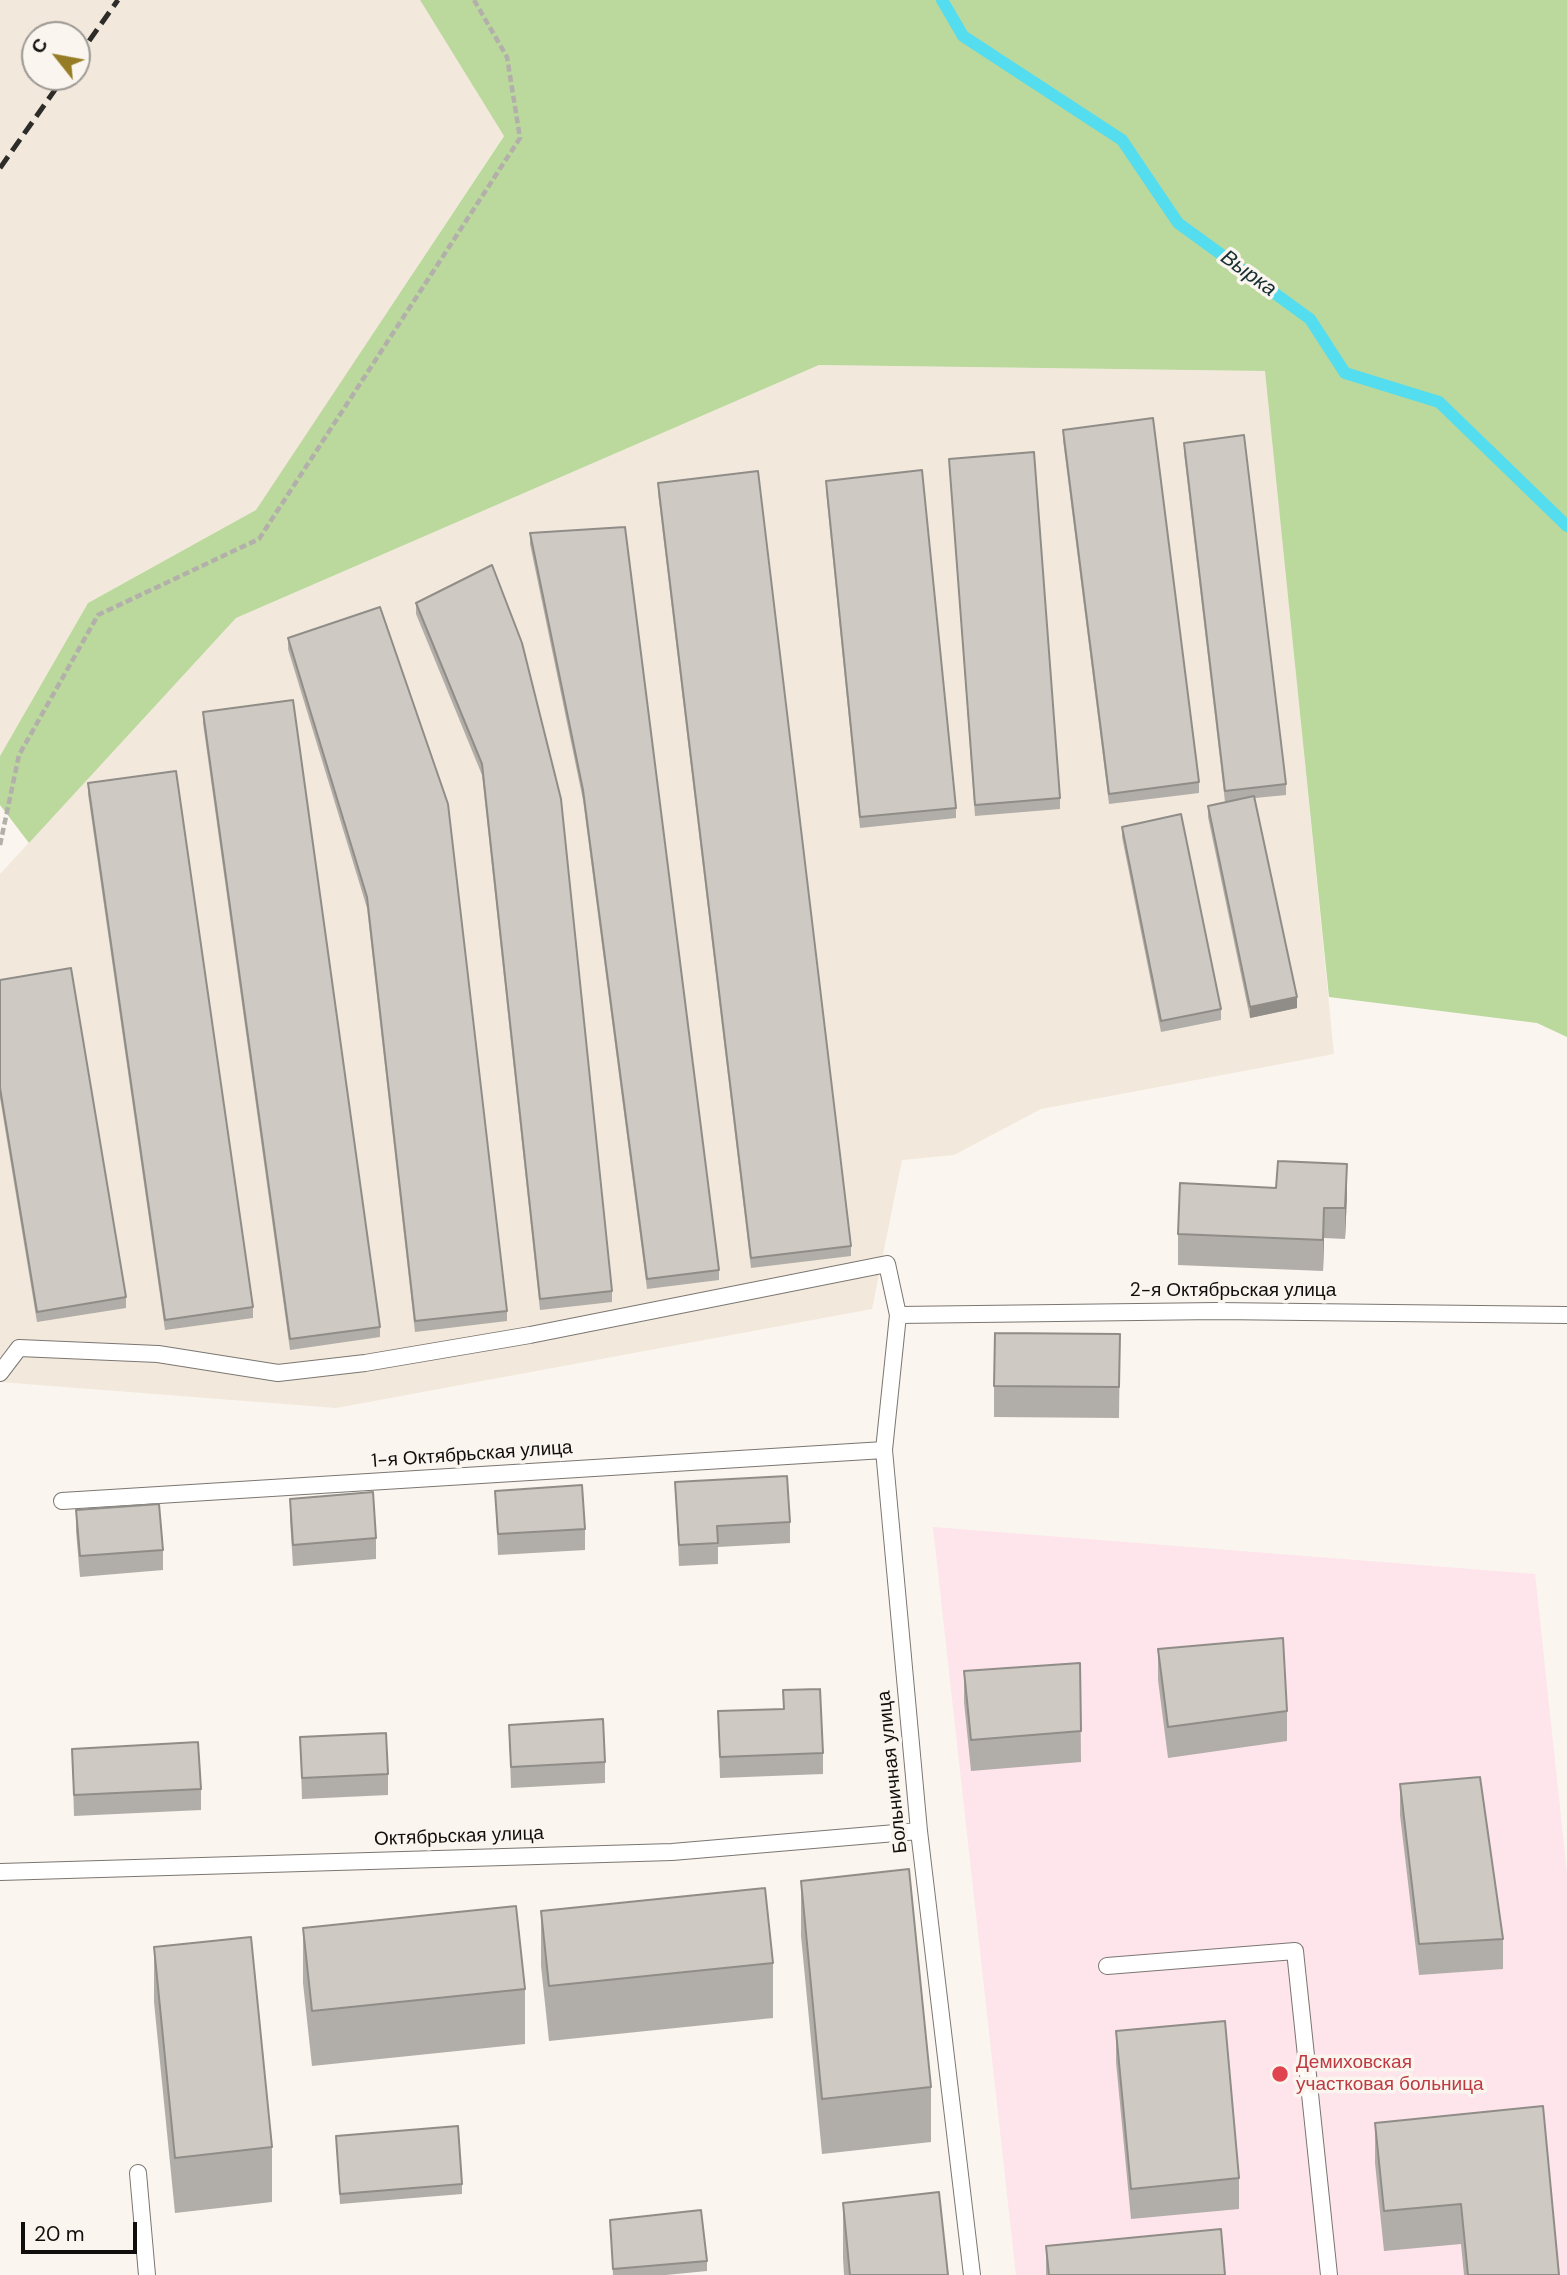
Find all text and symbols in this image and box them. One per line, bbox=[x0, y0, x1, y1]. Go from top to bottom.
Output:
north arrow bbox=[21, 21, 91, 91]
text: С bbox=[25, 34, 54, 58]
water label: Вырка bbox=[1215, 245, 1281, 303]
street label: 2-я Октябрьская улица bbox=[1130, 1280, 1336, 1302]
street label: 1-я Октябрьская улица bbox=[371, 1437, 573, 1473]
street label: Больничная улица bbox=[873, 1690, 913, 1854]
street label: Октябрьская улица bbox=[374, 1823, 544, 1851]
place label: Демиховская участковая больница bbox=[1296, 2052, 1484, 2096]
marker: Демиховская участковая больница bbox=[1270, 2064, 1290, 2084]
scale bar bbox=[24, 2208, 140, 2252]
text: 20 m bbox=[34, 2220, 85, 2248]

